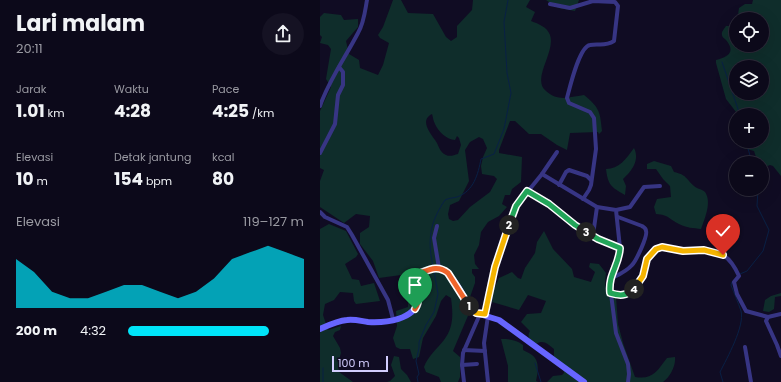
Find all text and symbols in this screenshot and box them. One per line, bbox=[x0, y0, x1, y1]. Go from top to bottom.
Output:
text: Lari malam bbox=[16, 8, 145, 39]
map controls bbox=[729, 12, 769, 196]
button: locate bbox=[729, 12, 769, 52]
button: share bbox=[262, 13, 304, 55]
text: 20:11 bbox=[16, 39, 43, 58]
button: layers bbox=[729, 60, 769, 100]
text: Jarak bbox=[16, 81, 46, 97]
text: Waktu bbox=[114, 81, 149, 97]
text: Pace bbox=[212, 81, 239, 97]
text: 1.01 bbox=[16, 99, 45, 123]
text: 4:28 bbox=[114, 99, 151, 123]
text: 4:25 bbox=[212, 99, 249, 123]
text: km bbox=[45, 105, 65, 121]
text: /km bbox=[249, 105, 274, 121]
button: + bbox=[729, 108, 769, 148]
text: Elevasi bbox=[16, 149, 53, 165]
text: Detak jantung bbox=[114, 149, 191, 165]
text: kcal bbox=[212, 149, 234, 165]
button: − bbox=[729, 156, 769, 196]
text: 10 bbox=[16, 167, 33, 191]
text: 154 bbox=[114, 167, 143, 191]
text: 80 bbox=[212, 167, 234, 191]
text: m bbox=[33, 173, 48, 189]
text: bpm bbox=[143, 173, 172, 189]
text: Elevasi bbox=[16, 212, 60, 231]
text: 119–127 m bbox=[243, 212, 304, 231]
pin bbox=[706, 214, 740, 255]
pin: 2 bbox=[499, 215, 519, 235]
text: 2 bbox=[506, 217, 512, 233]
icon: check bbox=[712, 220, 734, 242]
pin: 3 bbox=[576, 222, 596, 242]
text: 3 bbox=[583, 224, 589, 240]
pin bbox=[398, 268, 432, 309]
icon: arrive bbox=[404, 274, 426, 296]
pin: 4 bbox=[624, 279, 644, 299]
text: 4 bbox=[630, 281, 638, 297]
pin: 1 bbox=[459, 296, 479, 316]
text: 1 bbox=[467, 298, 471, 314]
text: 200 m bbox=[16, 321, 57, 340]
text: 4:32 bbox=[80, 321, 106, 340]
scale bar bbox=[332, 354, 388, 373]
text: 100 m bbox=[338, 355, 370, 371]

